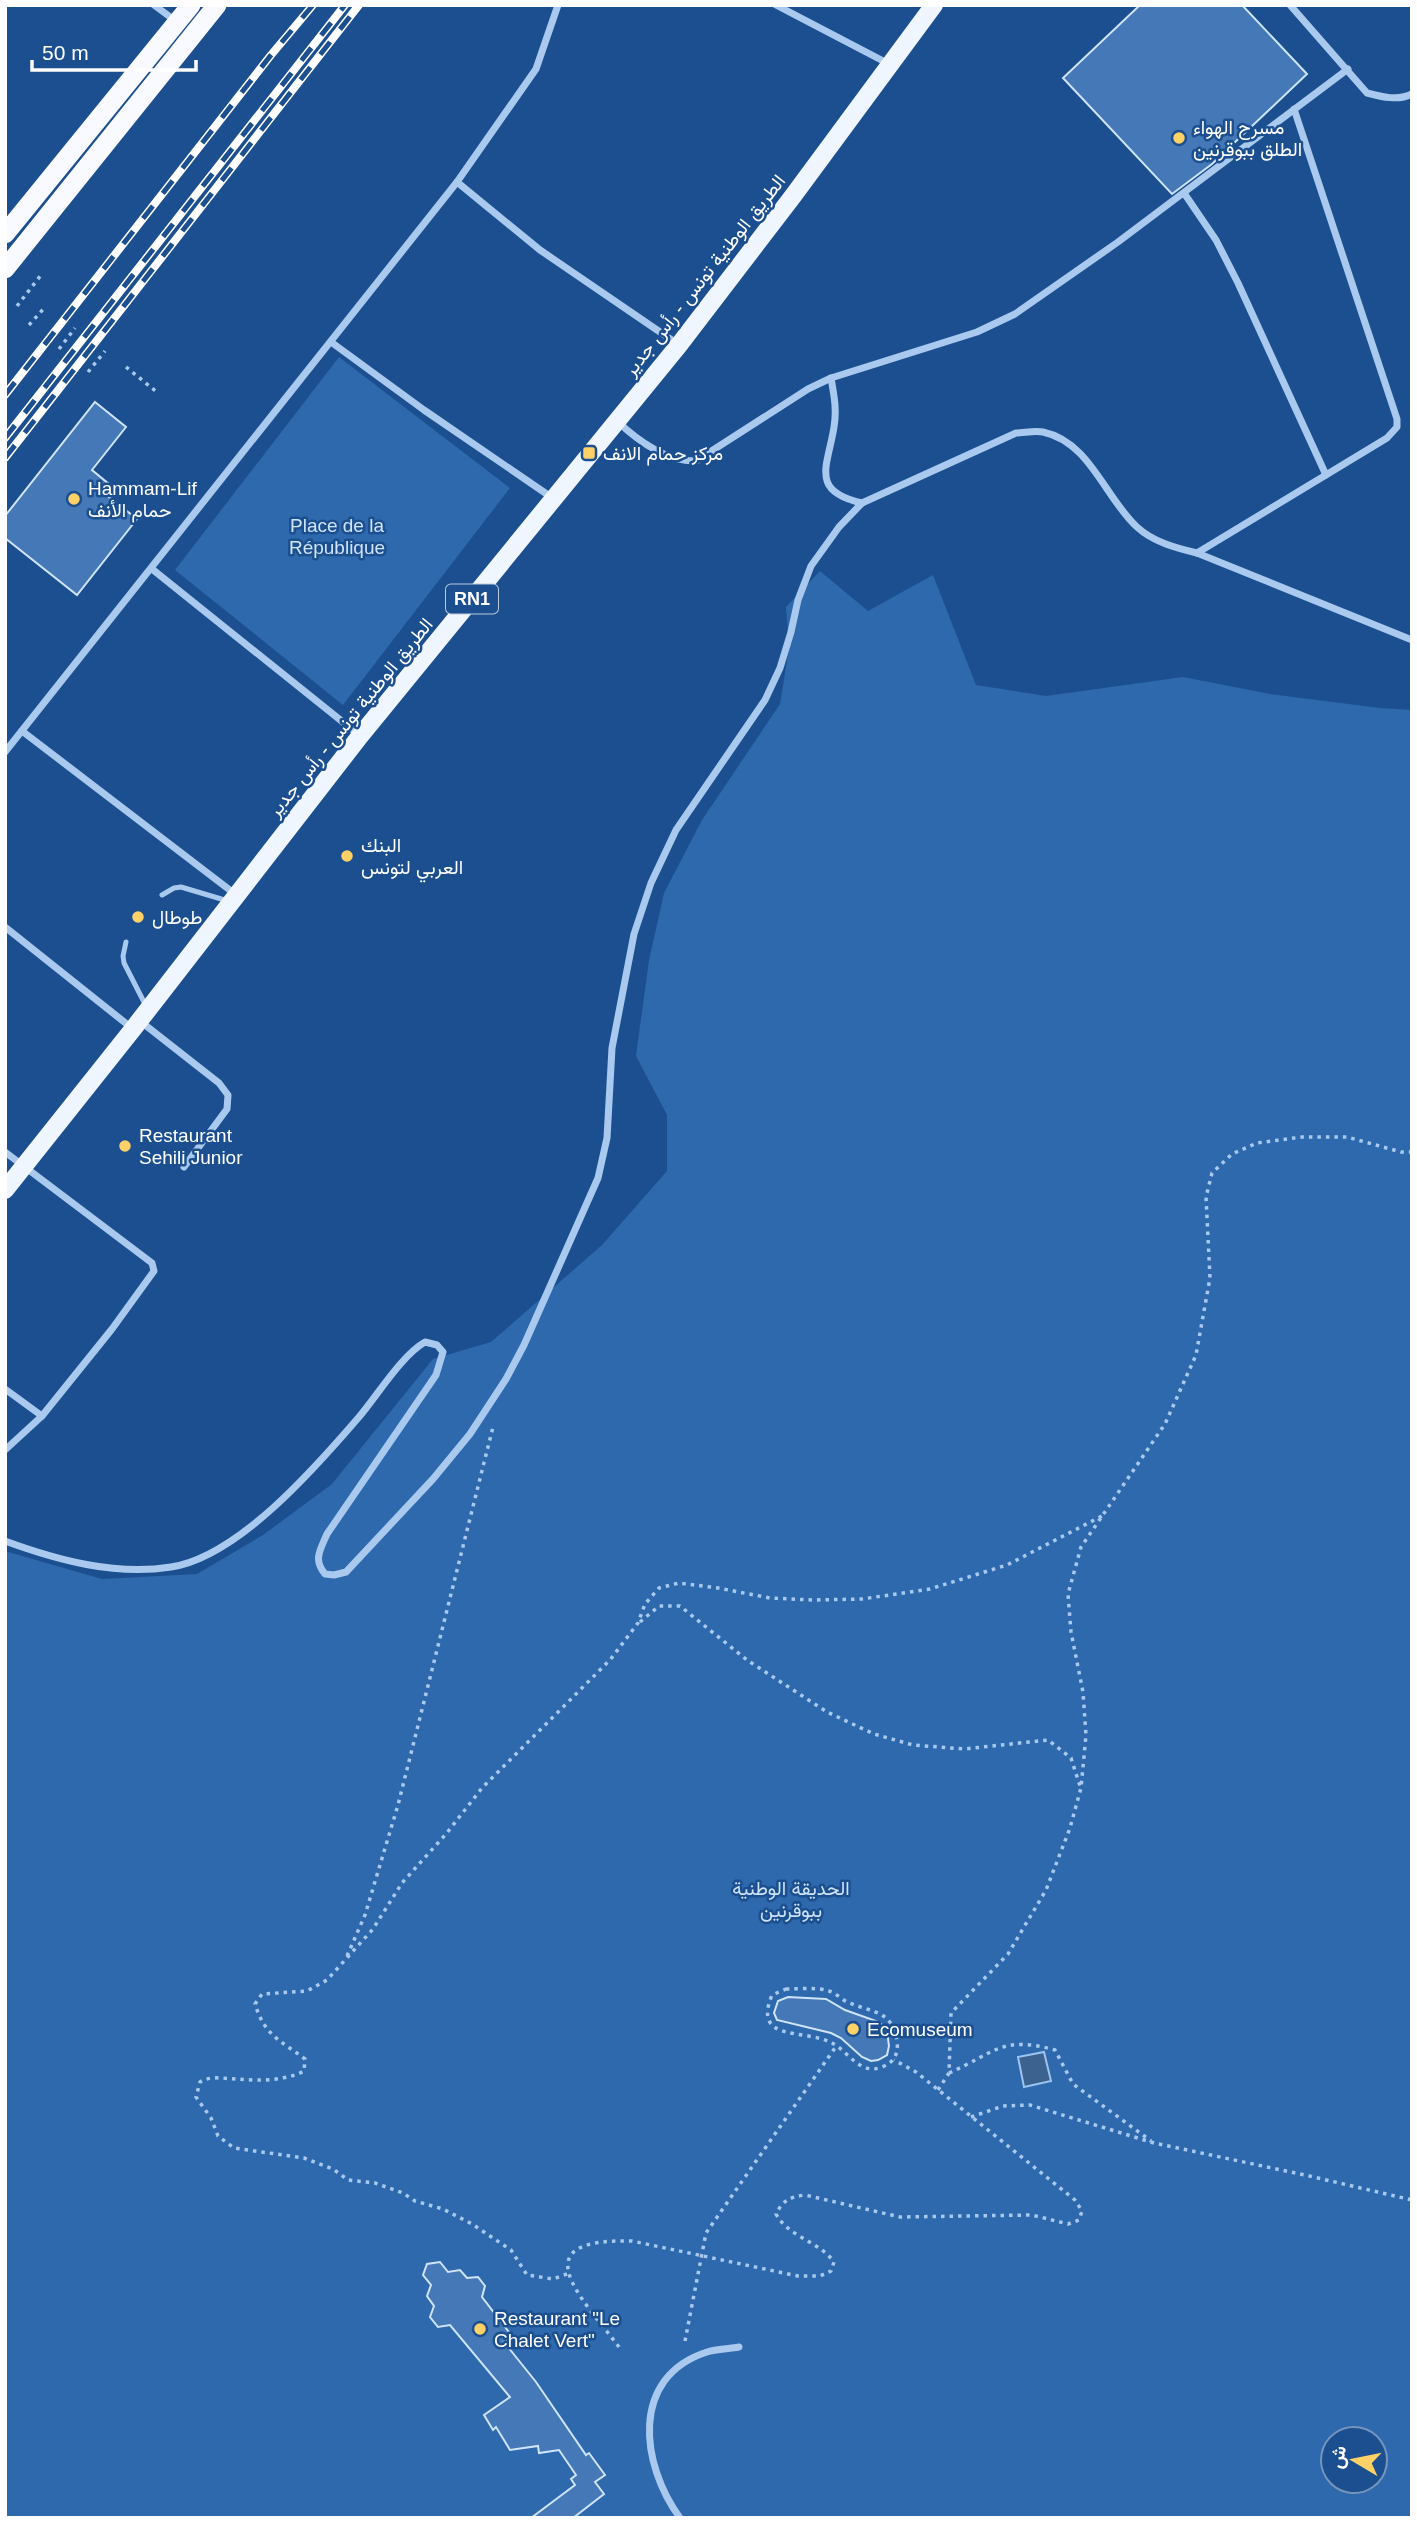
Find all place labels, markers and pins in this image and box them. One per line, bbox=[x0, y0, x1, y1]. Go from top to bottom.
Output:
place label: مسرح الهواء الطلق ببوقرنين bbox=[1193, 117, 1302, 161]
marker: مسرح الهواء الطلق ببوقرنين bbox=[1171, 130, 1187, 146]
place label: مركز حمام الانف bbox=[603, 443, 723, 466]
marker: مركز حمام الانف bbox=[581, 445, 597, 461]
place label: Hammam-Lif حمام الأنف bbox=[88, 478, 197, 523]
marker: Hammam-Lif حمام الأنف bbox=[66, 491, 82, 507]
place label: البنك العربي لتونس bbox=[361, 835, 463, 883]
marker: البنك العربي لتونس bbox=[339, 848, 355, 864]
place label: طوطال bbox=[152, 907, 202, 929]
marker: طوطال bbox=[130, 909, 146, 925]
place label: Restaurant Sehili Junior bbox=[139, 1125, 243, 1168]
marker: Restaurant Sehili Junior bbox=[117, 1138, 133, 1154]
place label: Ecomuseum bbox=[867, 2019, 973, 2040]
marker: Ecomuseum bbox=[845, 2021, 861, 2037]
place label: Restaurant "Le Chalet Vert" bbox=[494, 2308, 620, 2351]
marker: Restaurant "Le Chalet Vert" bbox=[472, 2321, 488, 2337]

